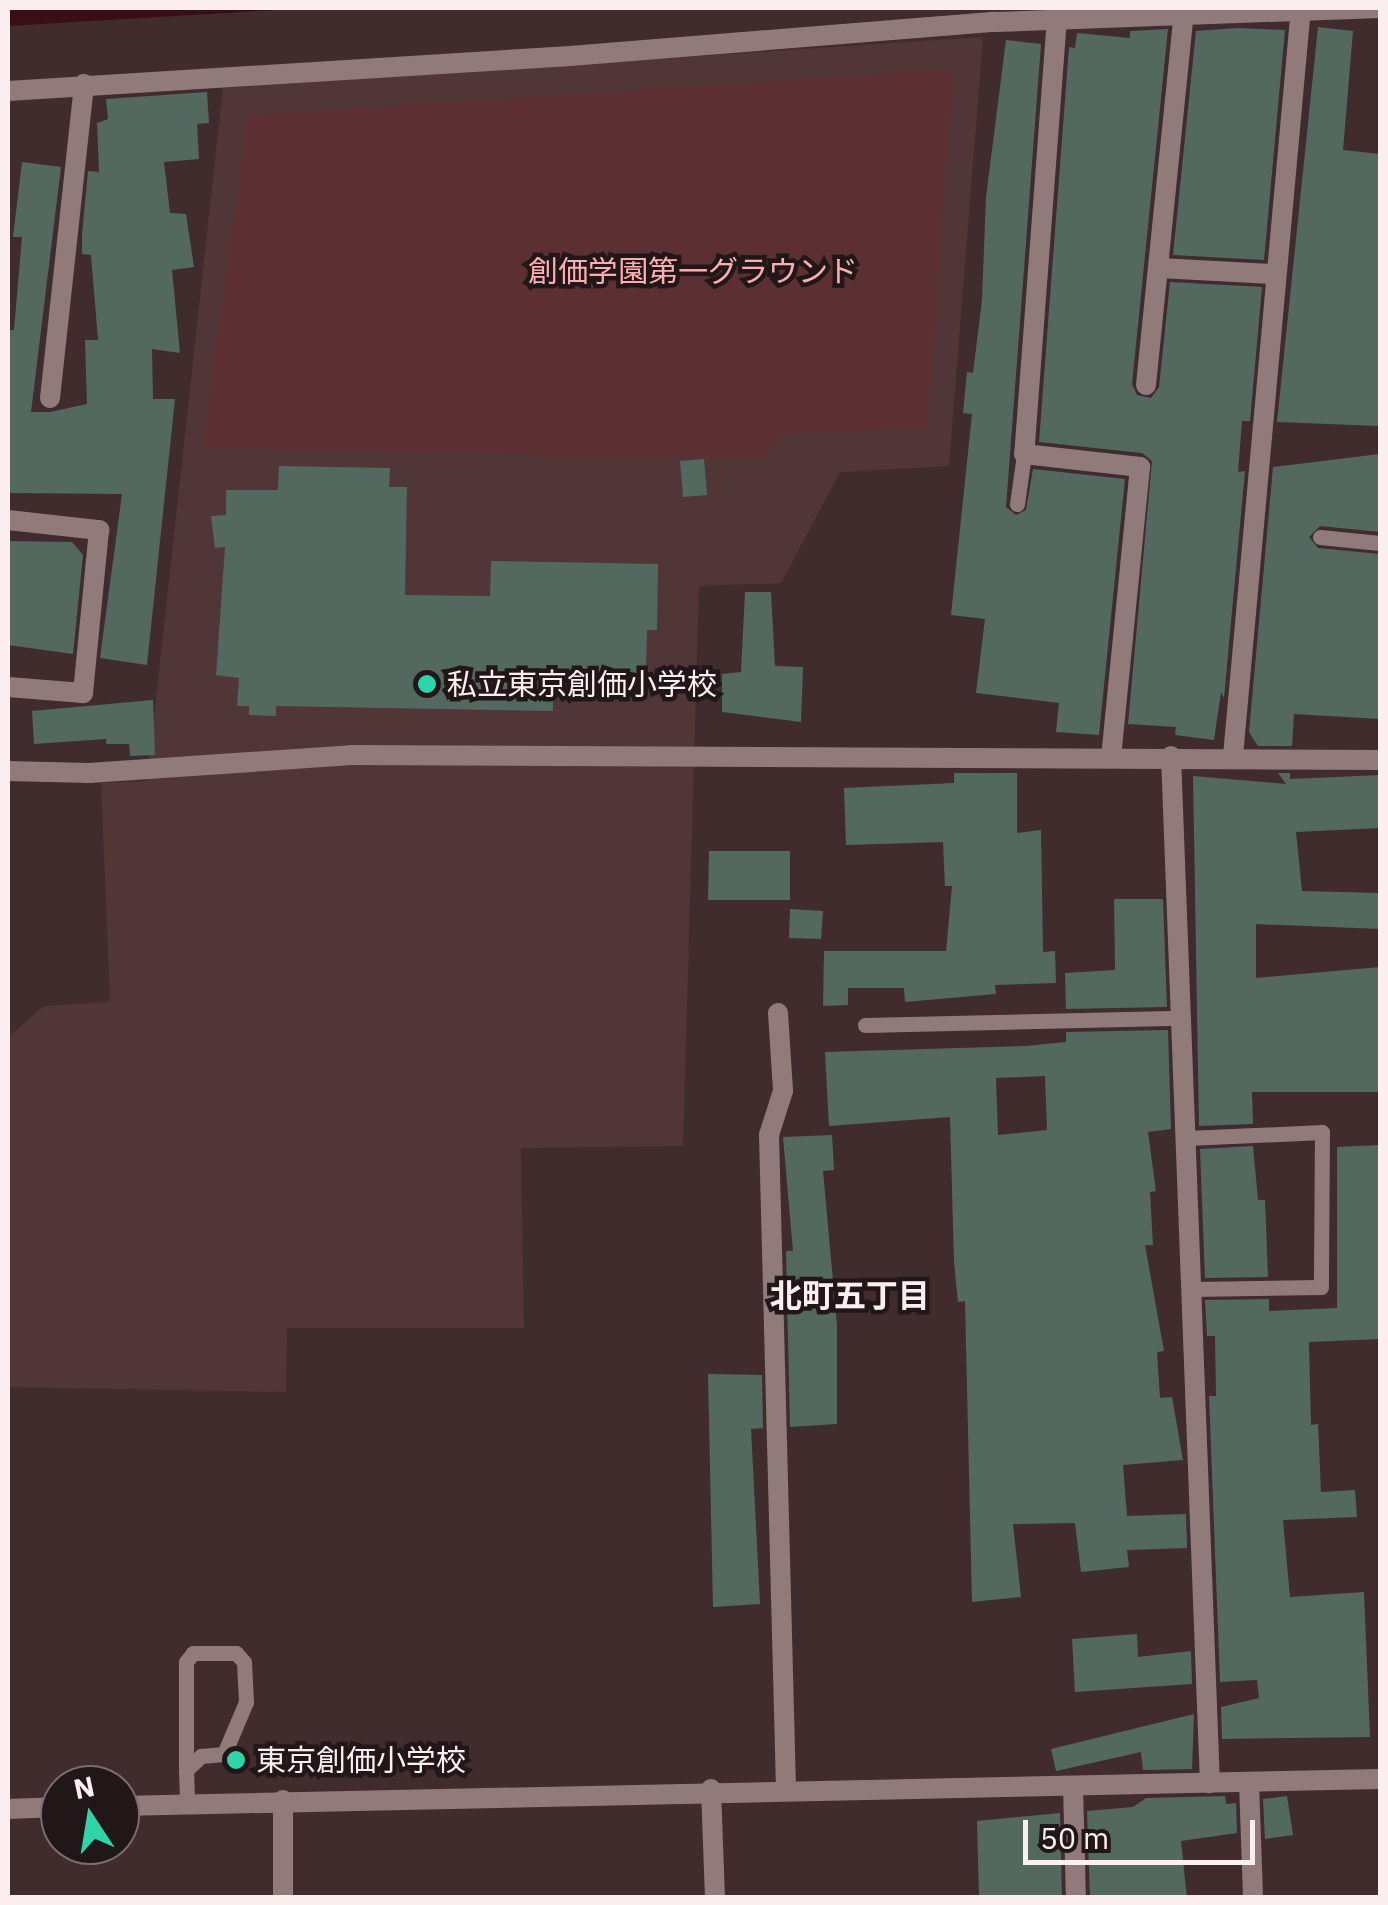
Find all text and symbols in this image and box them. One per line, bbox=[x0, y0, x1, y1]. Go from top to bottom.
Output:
park label: 創価学園第一グラウンド bbox=[528, 253, 858, 289]
place label: 私立東京創価小学校 bbox=[447, 666, 717, 702]
marker: 私立東京創価小学校 bbox=[416, 673, 438, 695]
district label: 北町五丁目 bbox=[770, 1276, 930, 1314]
place label: 東京創価小学校 bbox=[256, 1742, 466, 1778]
marker: 東京創価小学校 bbox=[225, 1749, 247, 1771]
north arrow bbox=[40, 1765, 140, 1865]
text: N bbox=[70, 1767, 98, 1807]
scale bar bbox=[1028, 1800, 1260, 1862]
text: 50 m bbox=[1040, 1818, 1109, 1857]

